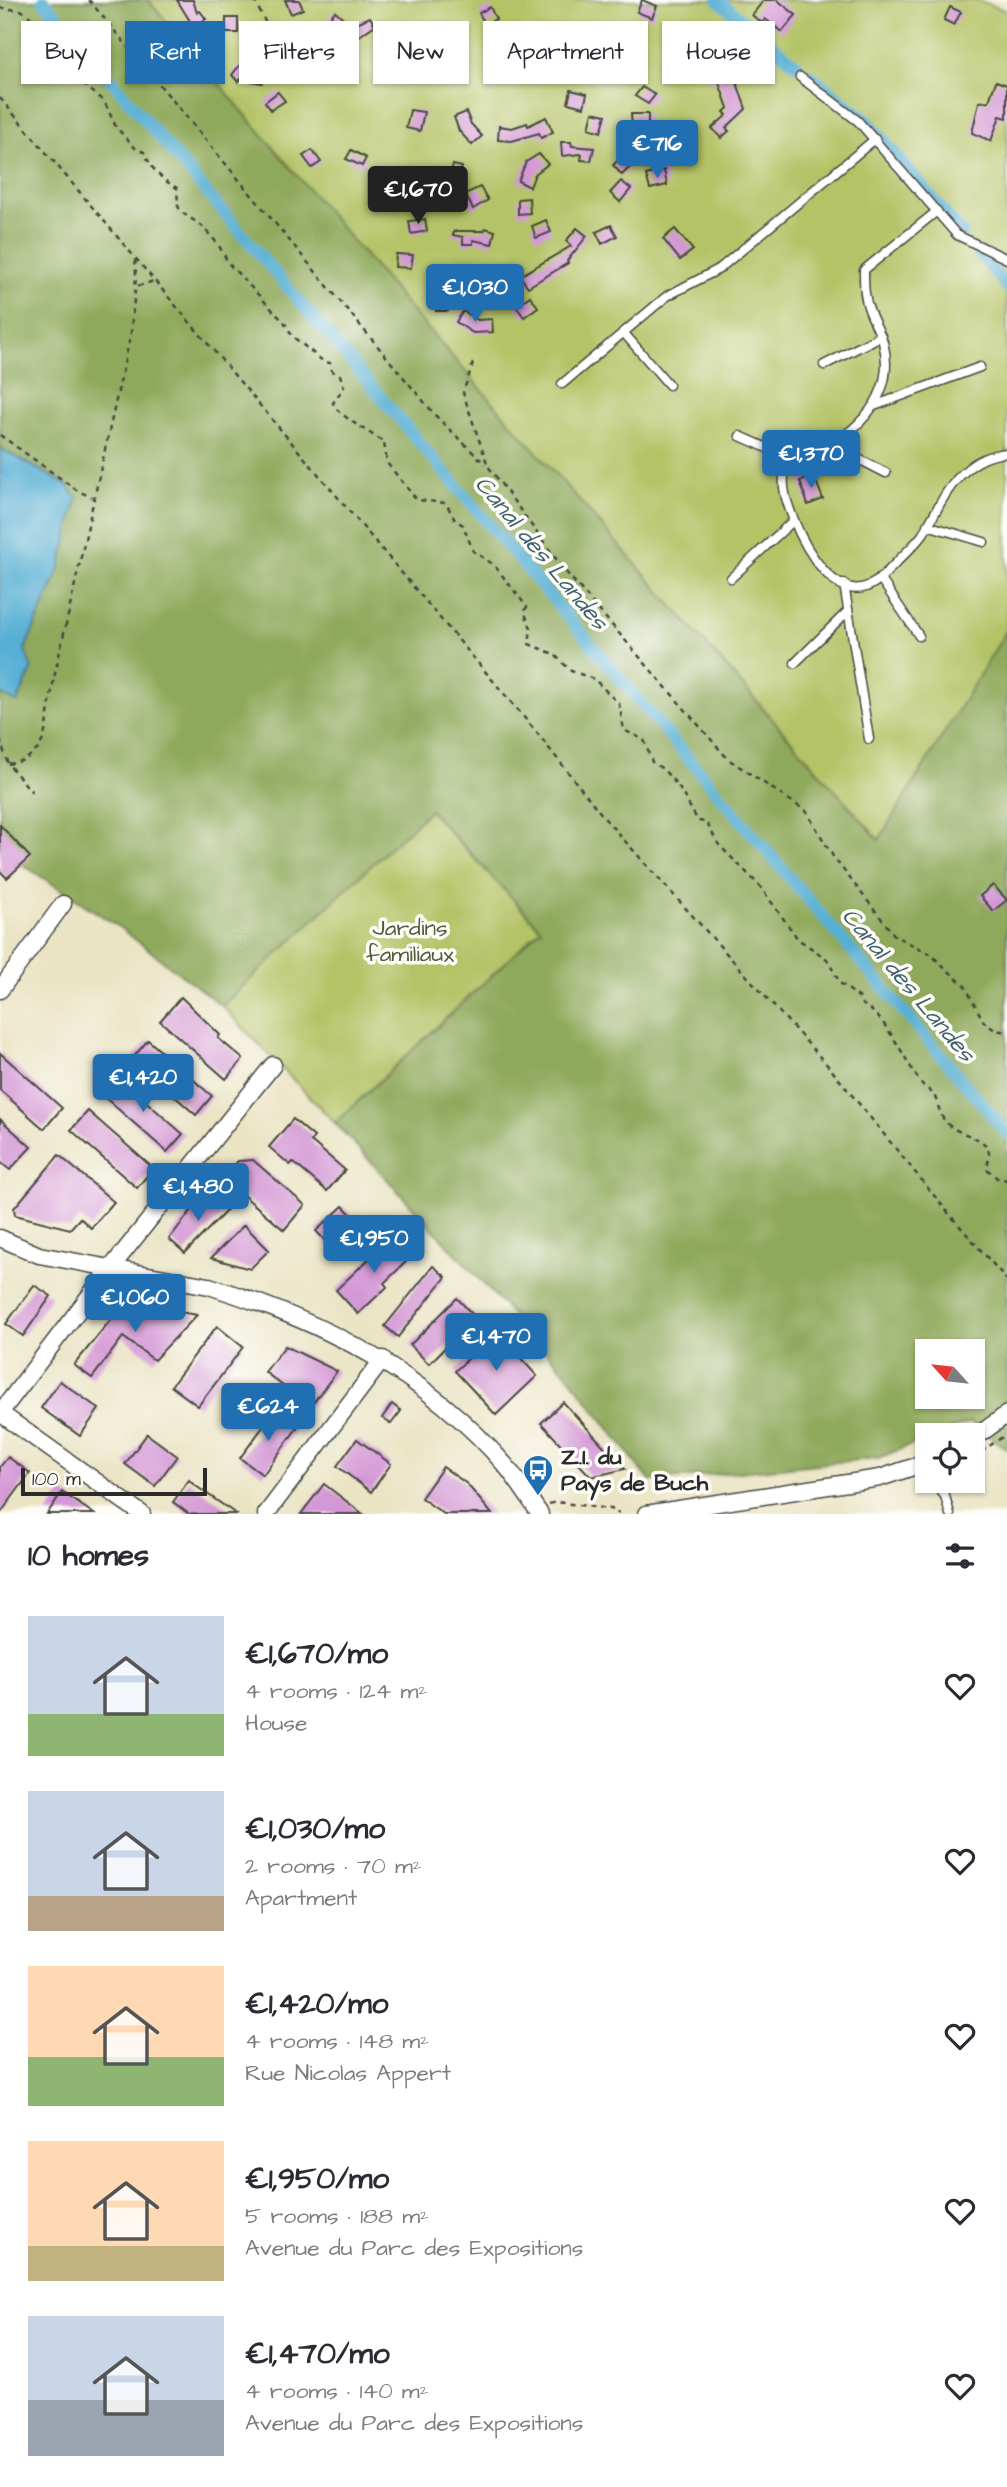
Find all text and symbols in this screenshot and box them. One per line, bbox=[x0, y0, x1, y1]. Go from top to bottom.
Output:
chip: Buy bbox=[21, 21, 111, 84]
chip: Rent bbox=[125, 21, 225, 84]
chip: Filters bbox=[239, 21, 359, 84]
chip: New bbox=[373, 21, 469, 84]
chip: Apartment bbox=[483, 21, 648, 84]
chip: House bbox=[662, 21, 775, 84]
pin: €716 bbox=[616, 120, 698, 180]
text: €716 bbox=[632, 127, 682, 159]
pin: €1,670 bbox=[361, 166, 475, 226]
text: €1,670 bbox=[384, 173, 452, 205]
pin: €1,030 bbox=[418, 264, 532, 324]
text: €1,030 bbox=[442, 271, 508, 303]
pin: €1,370 bbox=[754, 430, 868, 490]
text: €1,370 bbox=[778, 437, 844, 469]
water label: Canal des Landes bbox=[466, 469, 617, 639]
water label: Canal des Landes bbox=[833, 901, 984, 1071]
park label: Jardins familiaux bbox=[366, 912, 454, 970]
pin: €1,420 bbox=[86, 1054, 200, 1114]
text: €1,420 bbox=[109, 1061, 177, 1093]
pin: €1,480 bbox=[141, 1164, 255, 1223]
text: €1,480 bbox=[163, 1170, 233, 1202]
pin: €1,950 bbox=[317, 1216, 431, 1275]
text: €1,950 bbox=[339, 1222, 409, 1254]
pin: €1,060 bbox=[78, 1274, 192, 1334]
text: €1,060 bbox=[101, 1281, 169, 1313]
pin: €1,470 bbox=[439, 1314, 553, 1373]
text: €1,470 bbox=[461, 1320, 531, 1352]
north arrow bbox=[915, 1339, 985, 1409]
map controls bbox=[915, 1339, 985, 1493]
pin: €624 bbox=[227, 1384, 309, 1443]
text: €624 bbox=[237, 1390, 299, 1422]
button: locate bbox=[915, 1423, 985, 1493]
place label: Z.I. du Pays de Buch bbox=[561, 1441, 709, 1501]
bus stop icon: Z.I. du Pays de Buch bbox=[521, 1453, 555, 1497]
scale bar bbox=[21, 1465, 206, 1497]
text: 100 m bbox=[32, 1466, 81, 1493]
text: 10 homes bbox=[28, 1535, 149, 1577]
icon: filters bbox=[941, 1537, 979, 1575]
text: €1,670/mo bbox=[245, 1633, 388, 1675]
icon: home bbox=[84, 1644, 168, 1728]
icon: heart bbox=[941, 1667, 979, 1705]
text: 4 rooms · 124 m² bbox=[245, 1675, 427, 1707]
text: House bbox=[245, 1707, 308, 1739]
text: €1,030/mo bbox=[245, 1808, 385, 1850]
icon: home bbox=[84, 1819, 168, 1903]
icon: heart bbox=[941, 1842, 979, 1880]
text: 2 rooms · 70 m² bbox=[245, 1850, 421, 1882]
text: Apartment bbox=[245, 1882, 357, 1914]
text: €1,420/mo bbox=[245, 1983, 388, 2025]
icon: home bbox=[84, 1994, 168, 2078]
icon: heart bbox=[941, 2017, 979, 2055]
text: 4 rooms · 148 m² bbox=[245, 2025, 429, 2057]
text: Rue Nicolas Appert bbox=[245, 2057, 451, 2089]
text: €1,950/mo bbox=[245, 2158, 389, 2200]
icon: home bbox=[84, 2169, 168, 2253]
icon: heart bbox=[941, 2192, 979, 2230]
text: 5 rooms · 188 m² bbox=[245, 2200, 429, 2232]
text: Avenue du Parc des Expositions bbox=[245, 2232, 583, 2264]
text: €1,470/mo bbox=[245, 2333, 390, 2375]
icon: home bbox=[84, 2344, 168, 2428]
icon: heart bbox=[941, 2367, 979, 2405]
text: 4 rooms · 140 m² bbox=[245, 2375, 428, 2407]
text: Avenue du Parc des Expositions bbox=[245, 2407, 583, 2439]

